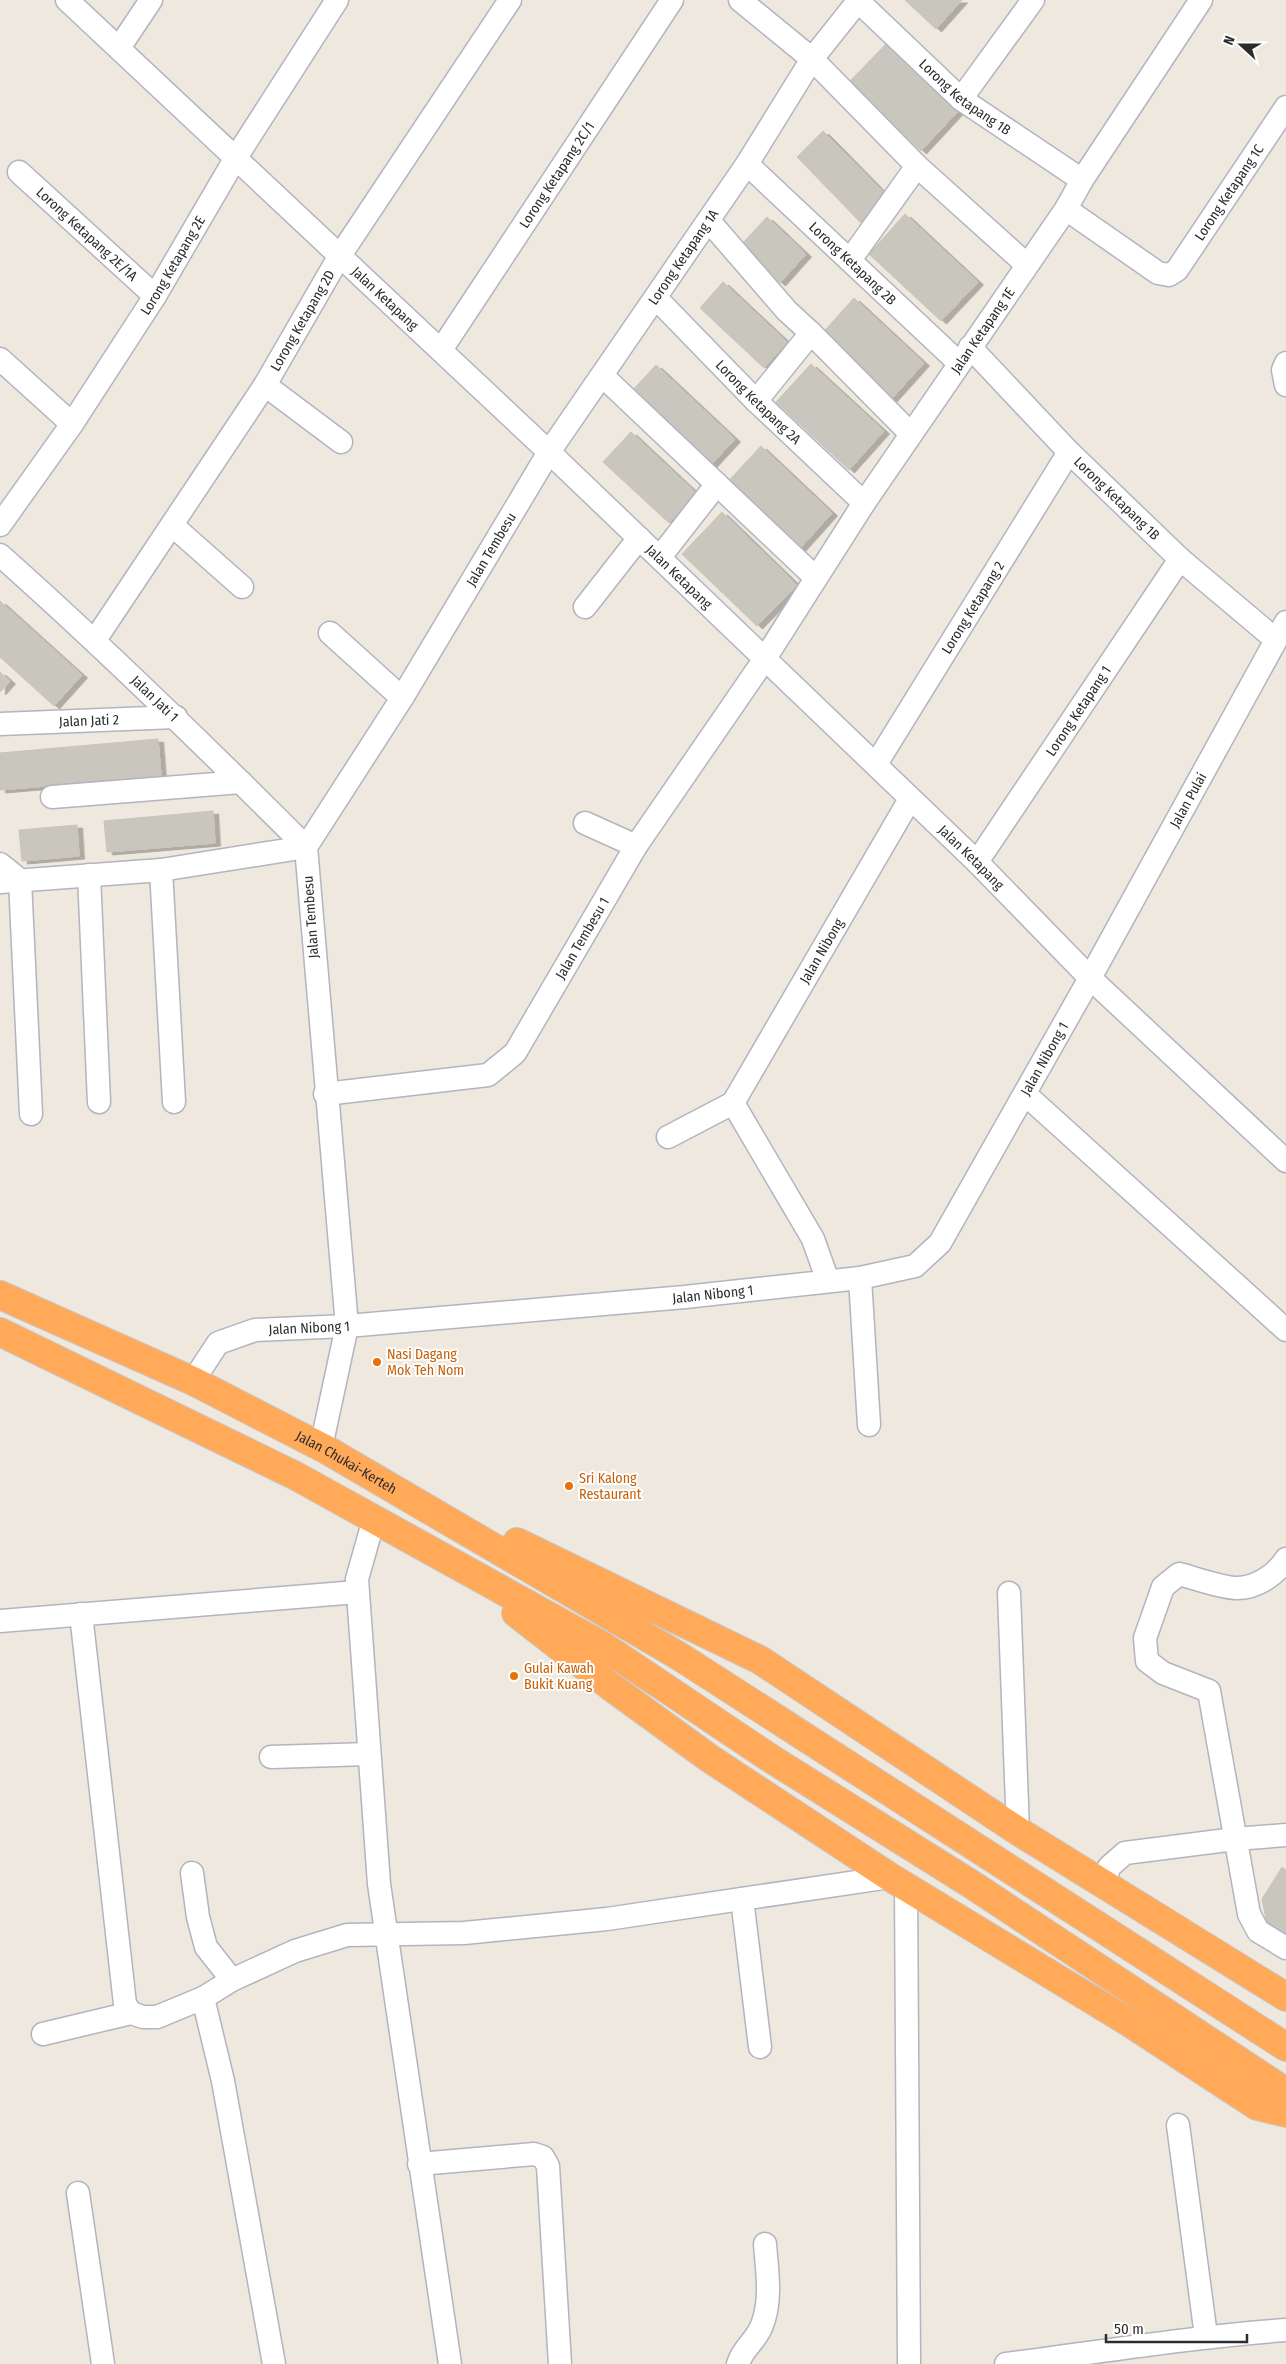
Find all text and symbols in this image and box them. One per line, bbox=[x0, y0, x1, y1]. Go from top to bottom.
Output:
north arrow bbox=[1216, 20, 1266, 70]
text: N bbox=[1220, 34, 1239, 47]
street label: Lorong Ketapang 1B bbox=[916, 55, 1014, 139]
street label: Lorong Ketapang 2C/1 bbox=[515, 118, 598, 231]
street label: Lorong Ketapang 1C bbox=[1191, 141, 1267, 244]
street label: Lorong Ketapang 2E/1A bbox=[33, 184, 141, 285]
street label: Lorong Ketapang 1A bbox=[644, 205, 722, 308]
street label: Lorong Ketapang 2E bbox=[137, 212, 209, 318]
street label: Lorong Ketapang 2B bbox=[806, 218, 900, 308]
street label: Jalan Ketapang bbox=[348, 263, 422, 334]
street label: Lorong Ketapang 2D bbox=[266, 267, 338, 374]
street label: Jalan Ketapang 1E bbox=[947, 284, 1018, 377]
street label: Lorong Ketapang 2A bbox=[712, 356, 805, 448]
street label: Lorong Ketapang 1B bbox=[1071, 453, 1164, 544]
street label: Jalan Tembesu bbox=[462, 509, 519, 589]
street label: Jalan Ketapang bbox=[642, 541, 716, 613]
street label: Lorong Ketapang 2 bbox=[938, 558, 1008, 657]
street label: Lorong Ketapang 1 bbox=[1042, 662, 1115, 759]
street label: Jalan Jati 1 bbox=[128, 672, 182, 725]
street label: Jalan Jati 2 bbox=[59, 711, 119, 730]
street label: Jalan Pulai bbox=[1166, 770, 1210, 830]
street label: Jalan Ketapang bbox=[935, 821, 1008, 893]
street label: Jalan Tembesu bbox=[300, 875, 322, 959]
street label: Jalan Tembesu 1 bbox=[552, 894, 613, 982]
street label: Jalan Nibong bbox=[796, 915, 847, 987]
street label: Jalan Nibong 1 bbox=[1017, 1019, 1072, 1098]
street label: Jalan Nibong 1 bbox=[672, 1281, 754, 1307]
street label: Jalan Nibong 1 bbox=[268, 1317, 351, 1338]
place label: Nasi Dagang Mok Teh Nom bbox=[387, 1346, 464, 1379]
marker: Nasi Dagang Mok Teh Nom bbox=[371, 1356, 383, 1368]
street label: Jalan Chukai-Kerteh bbox=[293, 1427, 400, 1498]
place label: Sri Kalong Restaurant bbox=[579, 1470, 642, 1503]
marker: Sri Kalong Restaurant bbox=[563, 1480, 575, 1492]
place label: Gulai Kawah Bukit Kuang bbox=[524, 1660, 594, 1693]
marker: Gulai Kawah Bukit Kuang bbox=[508, 1670, 520, 1682]
scale bar bbox=[1106, 2312, 1247, 2344]
text: 50 m bbox=[1114, 2320, 1144, 2338]

